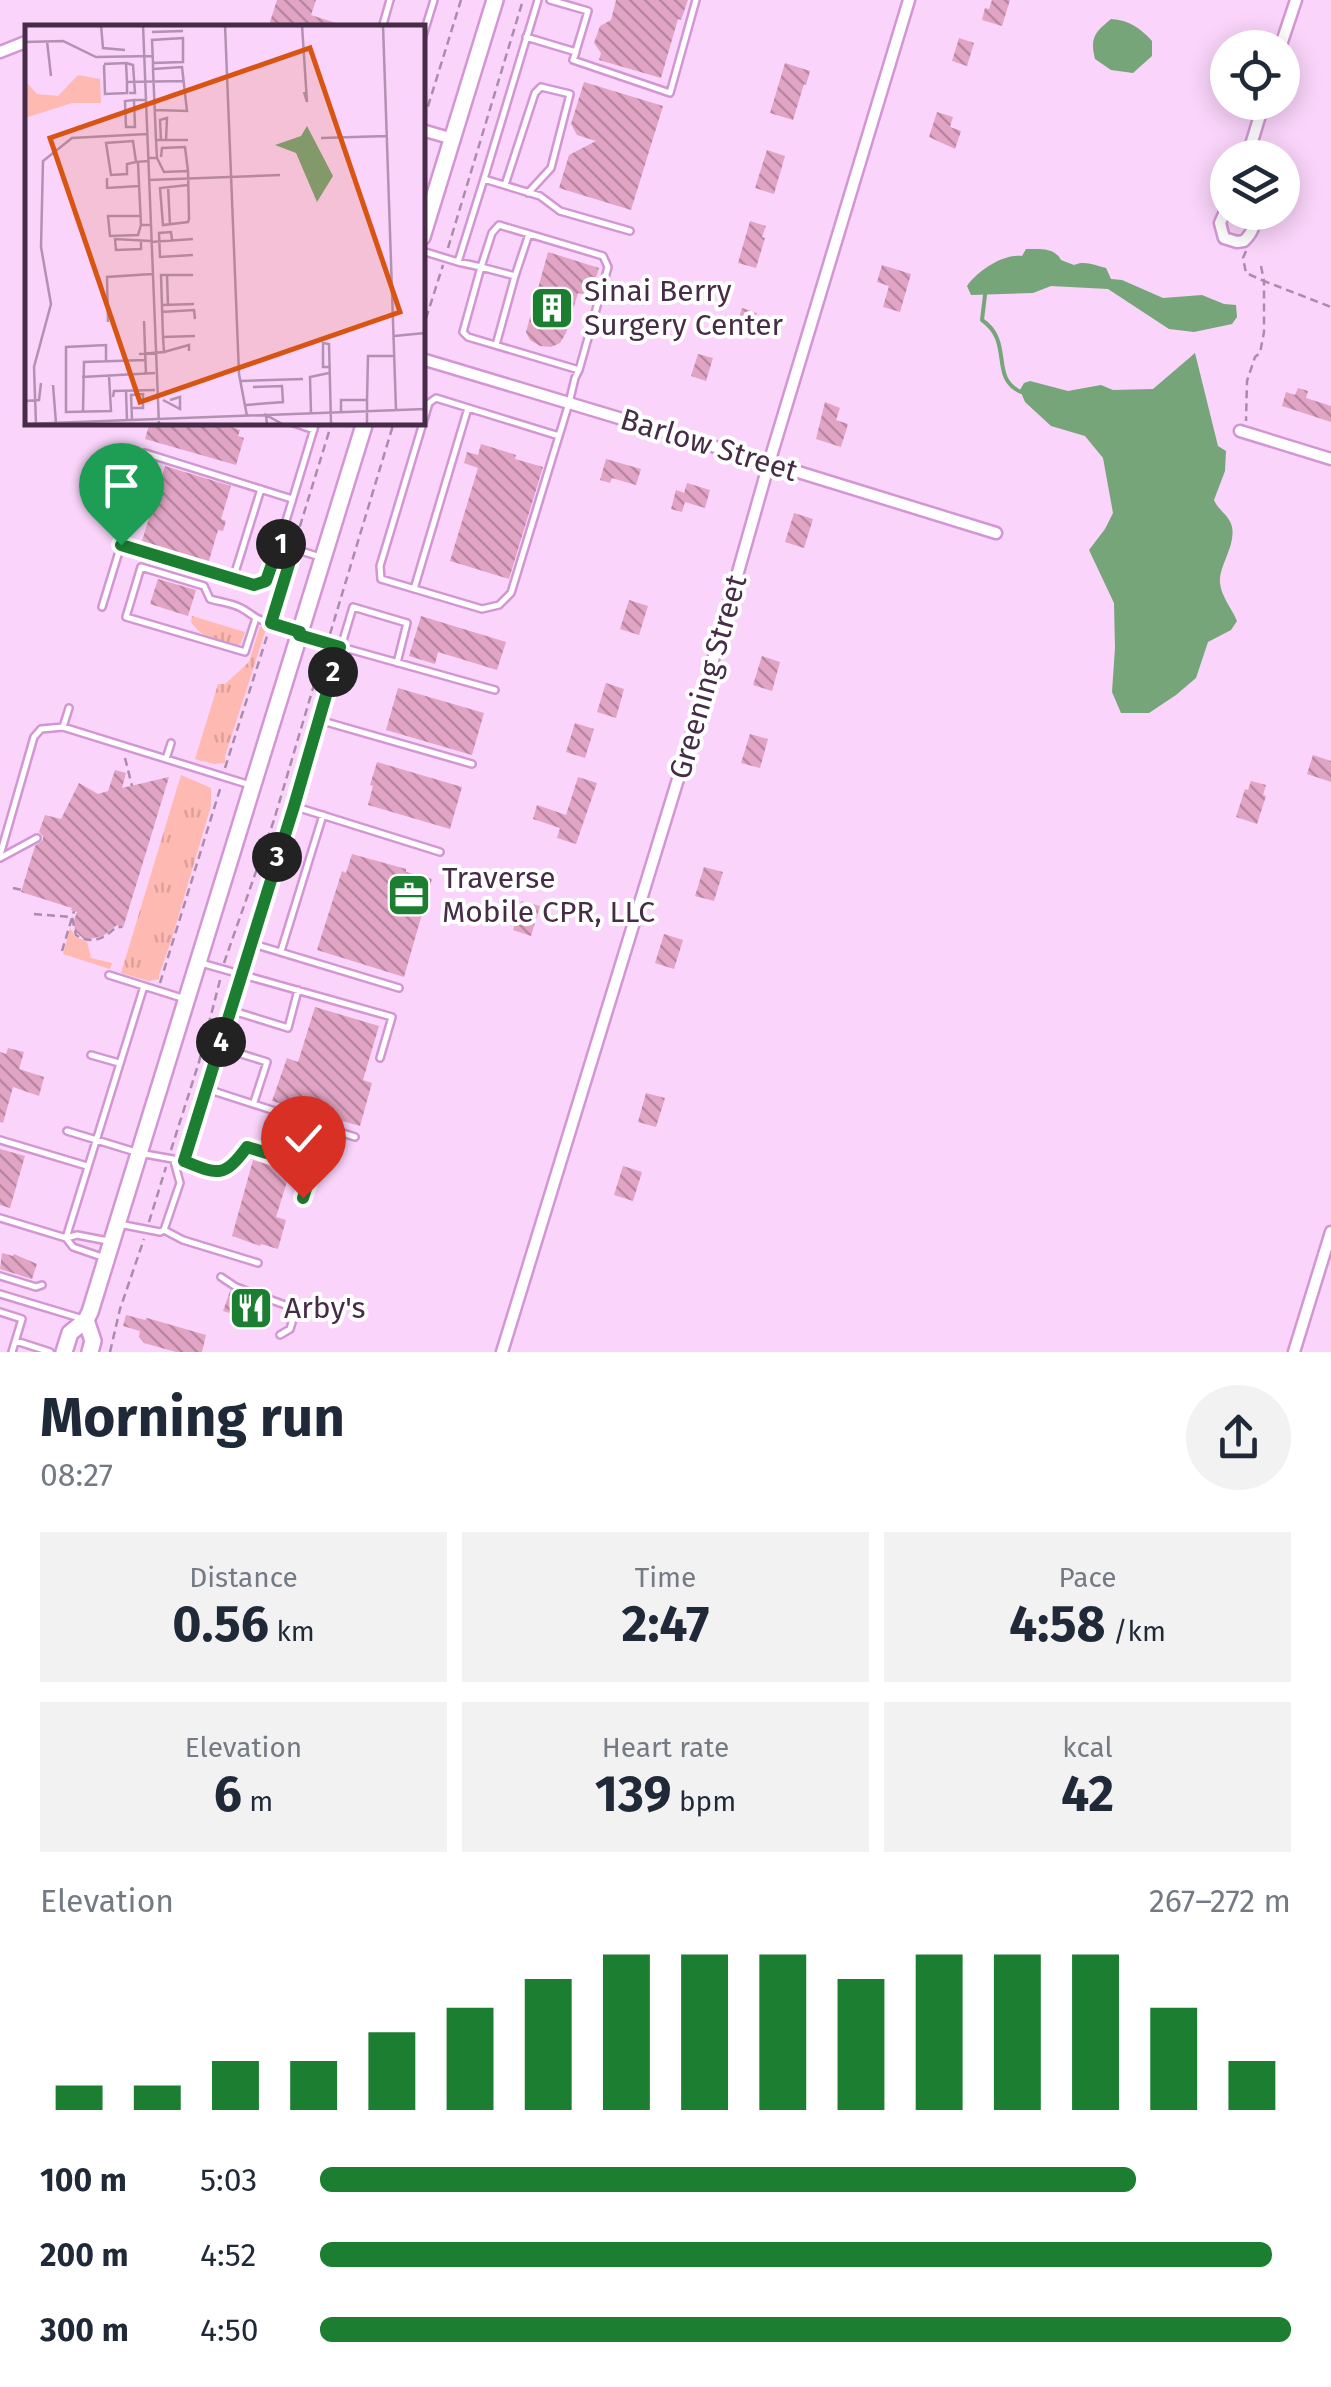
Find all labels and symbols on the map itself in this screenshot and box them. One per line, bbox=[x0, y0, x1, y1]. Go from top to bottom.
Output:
inset map bbox=[25, 25, 425, 425]
place label: Sinai Berry Surgery Center bbox=[584, 273, 784, 343]
building icon: Sinai Berry Surgery Center bbox=[529, 285, 575, 331]
street label: Barlow Street bbox=[616, 401, 802, 489]
pin bbox=[79, 443, 164, 546]
pin: 1 bbox=[256, 519, 306, 569]
street label: Greening Street bbox=[662, 571, 754, 783]
pin: 2 bbox=[308, 647, 358, 697]
pin: 3 bbox=[252, 832, 302, 882]
place label: Traverse Mobile CPR, LLC bbox=[442, 860, 655, 930]
office icon: Traverse Mobile CPR, LLC bbox=[386, 872, 432, 918]
pin: 4 bbox=[196, 1017, 246, 1067]
pin bbox=[261, 1096, 346, 1199]
restaurant icon: Arby's bbox=[228, 1285, 274, 1331]
place label: Arby's bbox=[284, 1290, 366, 1326]

